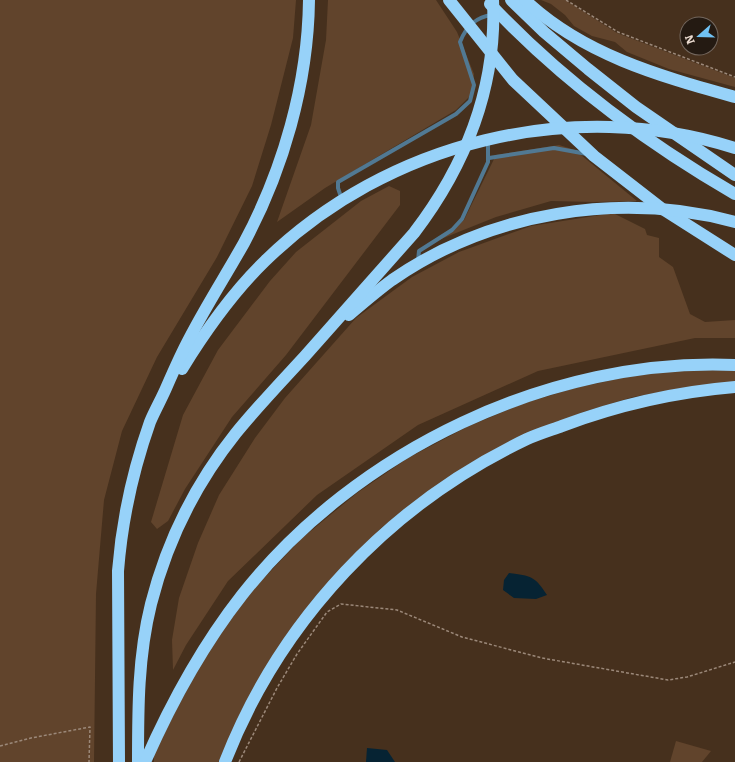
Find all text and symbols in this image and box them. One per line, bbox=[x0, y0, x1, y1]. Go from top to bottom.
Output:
north arrow bbox=[679, 16, 719, 56]
text: N bbox=[680, 33, 698, 47]

